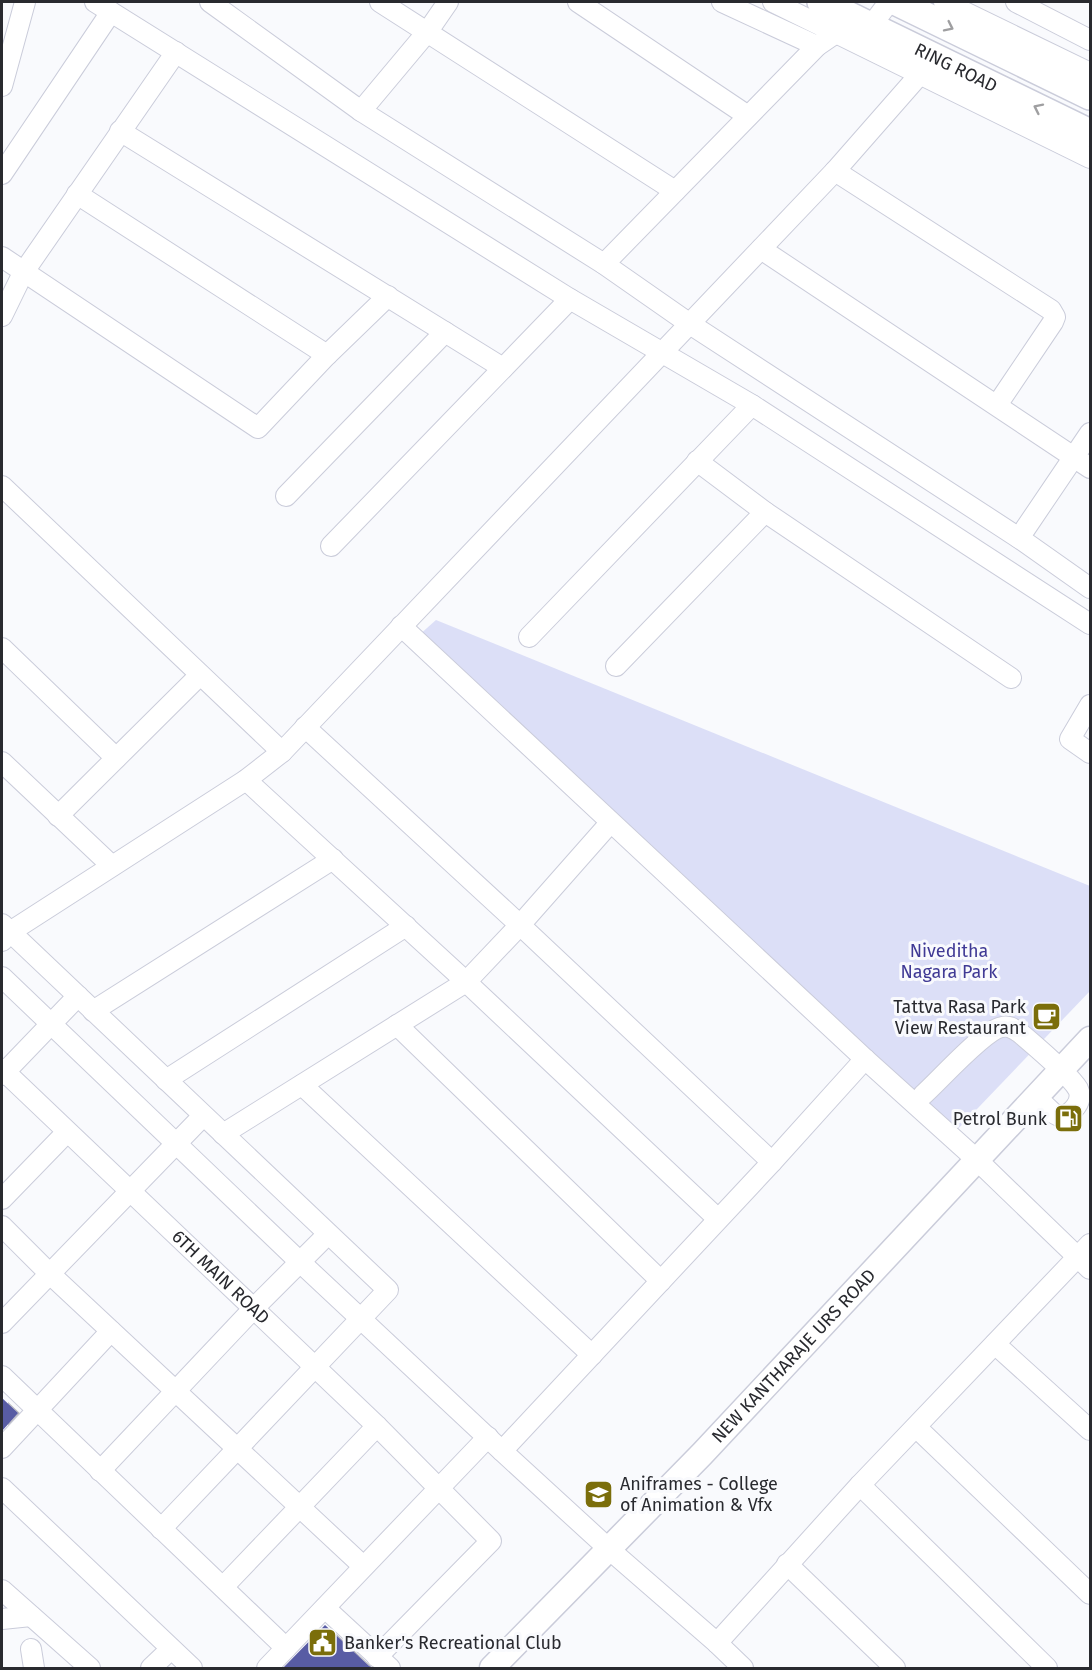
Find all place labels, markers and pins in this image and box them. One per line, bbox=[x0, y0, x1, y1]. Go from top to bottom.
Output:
place label: Tattva Rasa Park View Restaurant bbox=[893, 996, 1027, 1039]
cafe icon: Tattva Rasa Park View Restaurant bbox=[1031, 1001, 1063, 1033]
fuel station icon: Petrol Bunk bbox=[1052, 1103, 1084, 1135]
place label: Petrol Bunk bbox=[953, 1108, 1048, 1130]
place label: Aniframes - College of Animation & Vfx bbox=[620, 1473, 778, 1516]
school or university icon: Aniframes - College of Animation & Vfx bbox=[583, 1478, 615, 1510]
public building icon: Banker's Recreational Club bbox=[307, 1627, 339, 1659]
place label: Banker's Recreational Club bbox=[344, 1632, 562, 1654]

